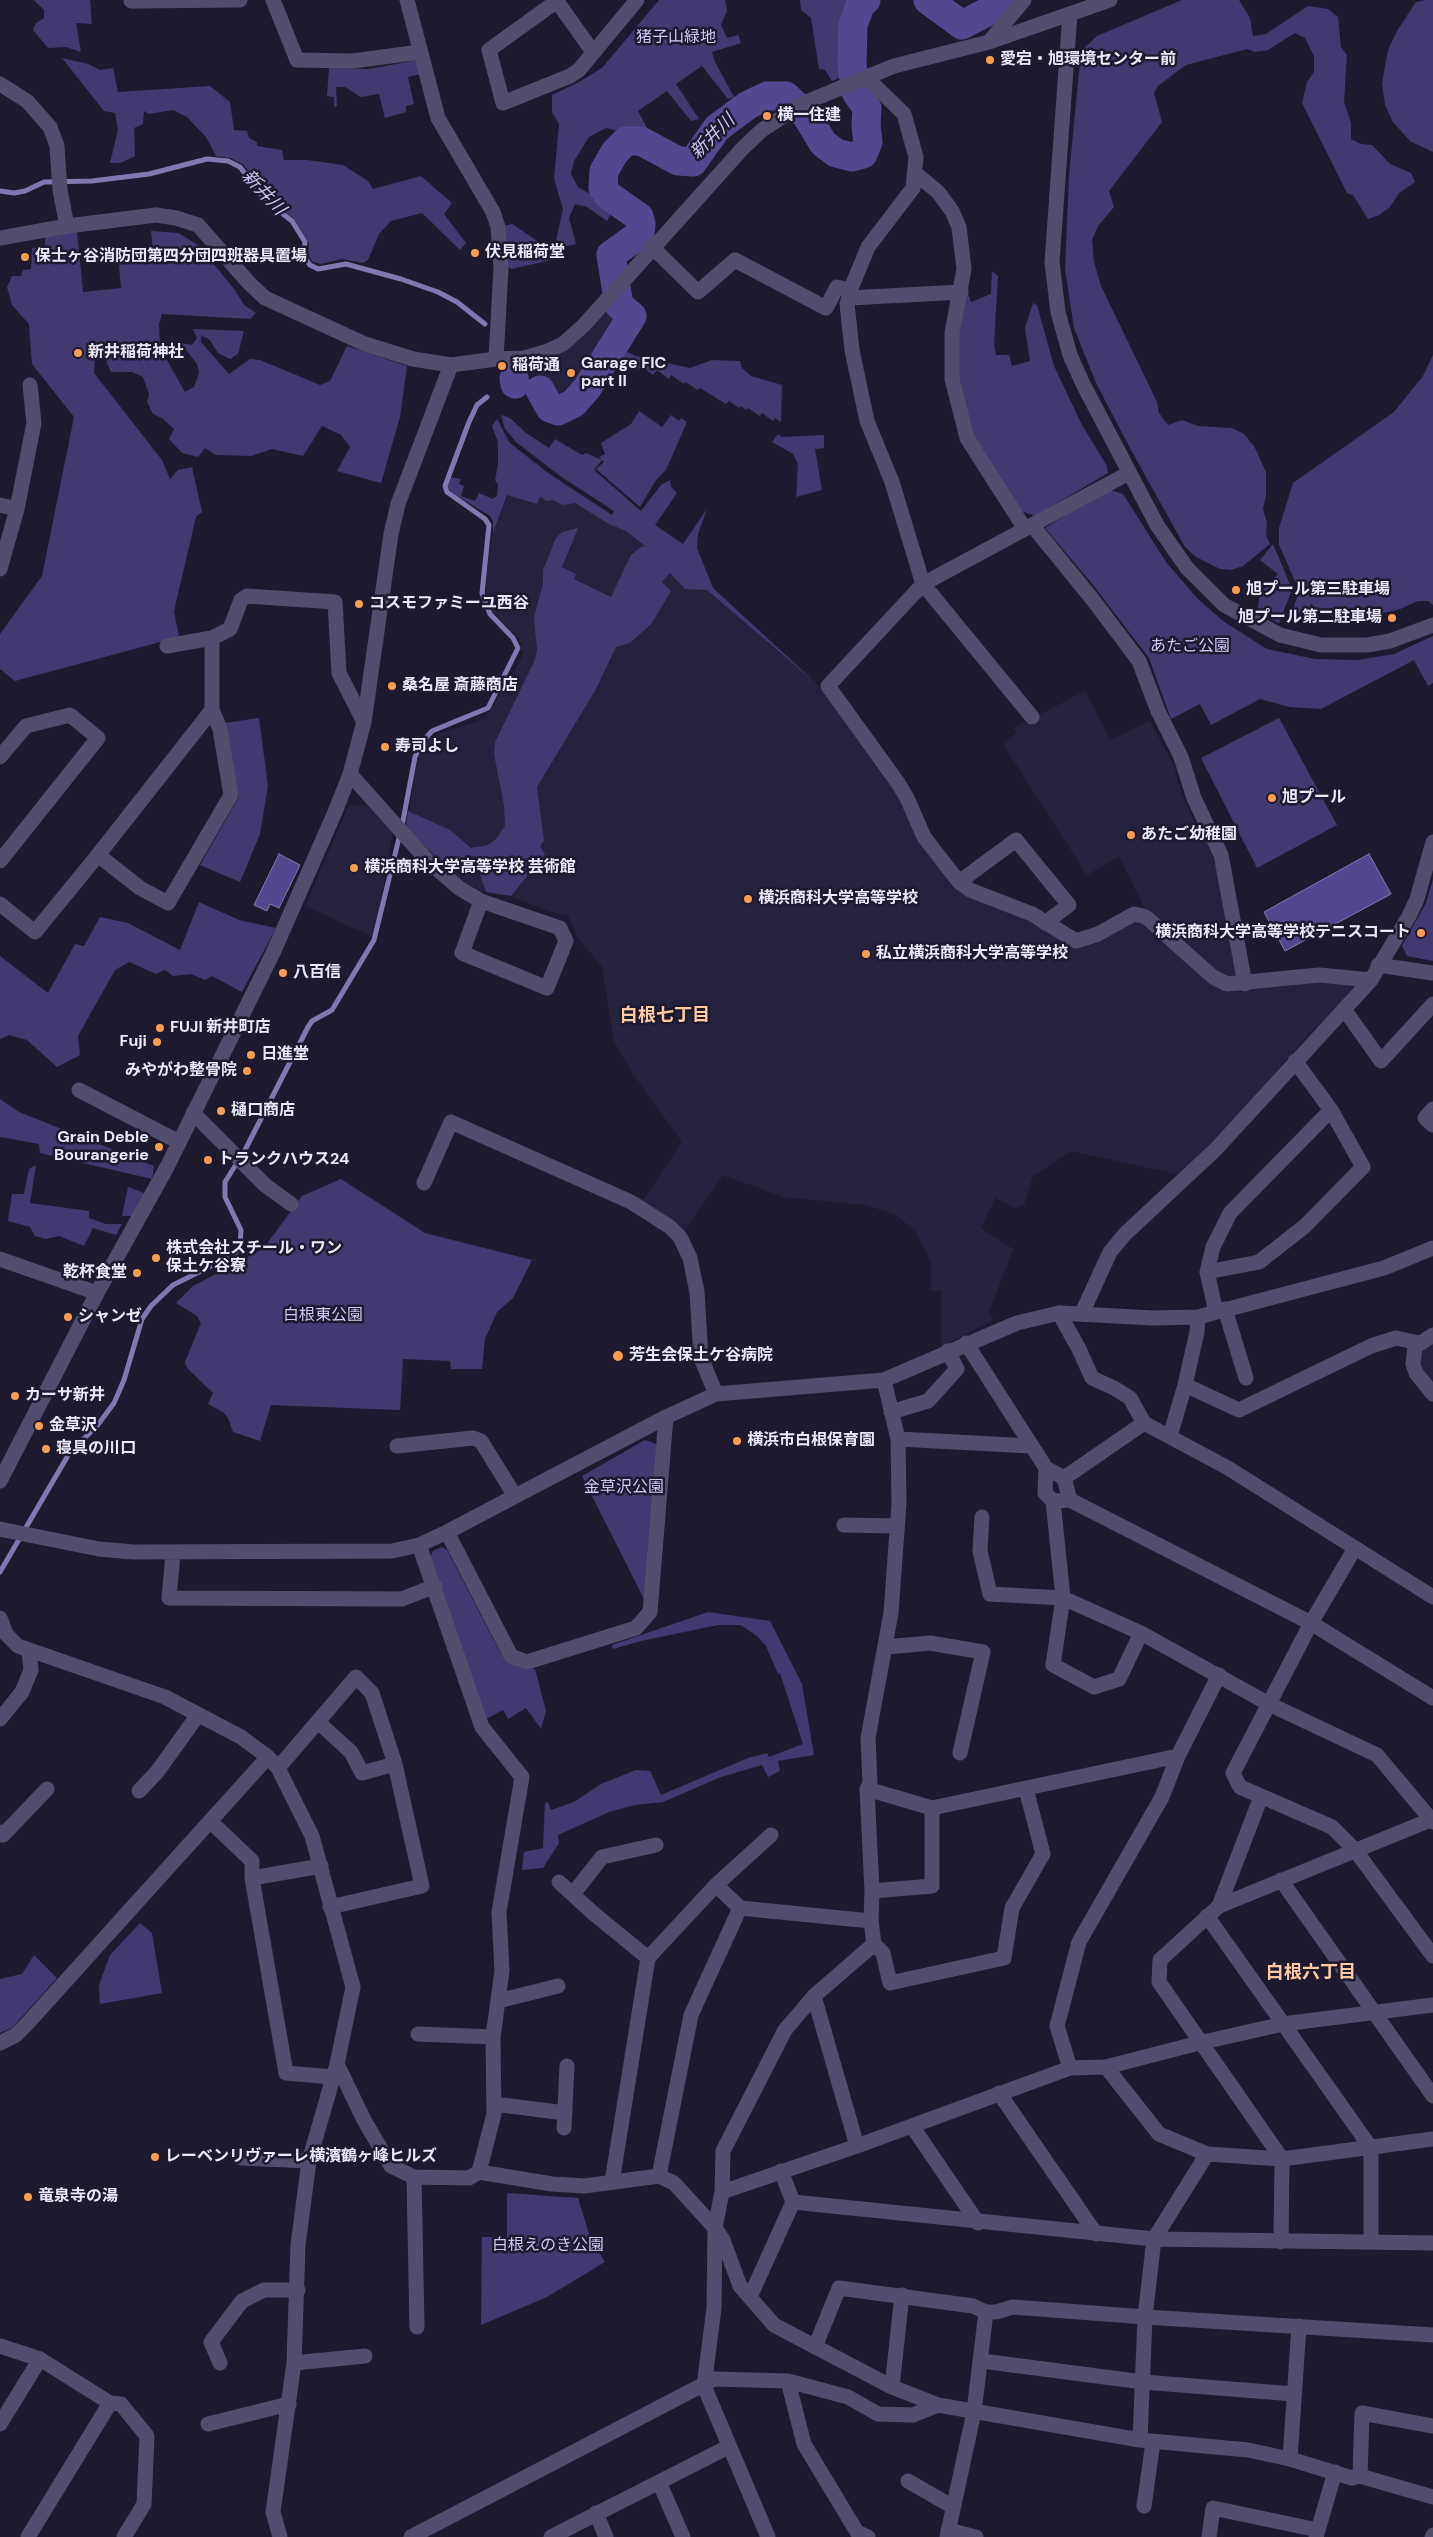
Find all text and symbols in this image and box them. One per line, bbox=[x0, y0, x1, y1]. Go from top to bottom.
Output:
park label: 猪子山緑地 bbox=[636, 28, 716, 48]
place label: 愛宕・旭環境センター前 bbox=[1000, 50, 1176, 70]
marker: 愛宕・旭環境センター前 bbox=[984, 54, 996, 66]
place label: 横一住建 bbox=[777, 106, 841, 126]
water label: 新井川 bbox=[686, 110, 740, 164]
marker: 横一住建 bbox=[761, 110, 773, 122]
water label: 新井川 bbox=[237, 166, 289, 220]
place label: 伏見稲荷堂 bbox=[485, 243, 565, 263]
place label: 保士ヶ谷消防団第四分団四班器具置場 bbox=[35, 247, 307, 267]
marker: 伏見稲荷堂 bbox=[469, 247, 481, 259]
marker: 保士ヶ谷消防団第四分団四班器具置場 bbox=[19, 251, 31, 263]
place label: 新井稲荷神社 bbox=[88, 343, 184, 363]
marker: 新井稲荷神社 bbox=[72, 347, 84, 359]
place label: Garage FIC part II bbox=[581, 354, 666, 392]
place label: 稲荷通 bbox=[512, 356, 560, 376]
marker: 稲荷通 bbox=[496, 360, 508, 372]
marker: Garage FIC part II bbox=[565, 367, 577, 379]
place label: 旭プール第三駐車場 bbox=[1246, 580, 1390, 600]
marker: 旭プール第三駐車場 bbox=[1230, 584, 1242, 596]
place label: コスモファミーユ西谷 bbox=[369, 594, 529, 614]
marker: コスモファミーユ西谷 bbox=[353, 598, 365, 610]
place label: 旭プール第二駐車場 bbox=[1238, 608, 1382, 628]
marker: 旭プール第二駐車場 bbox=[1386, 612, 1398, 624]
park label: あたご公園 bbox=[1150, 637, 1230, 657]
place label: 桑名屋 斎藤商店 bbox=[402, 676, 518, 696]
marker: 桑名屋 斎藤商店 bbox=[386, 680, 398, 692]
place label: 寿司よし bbox=[395, 737, 459, 757]
marker: 寿司よし bbox=[379, 741, 391, 753]
place label: 旭プール bbox=[1282, 788, 1346, 808]
marker: 旭プール bbox=[1266, 792, 1278, 804]
place label: あたご幼稚園 bbox=[1141, 825, 1237, 845]
marker: あたご幼稚園 bbox=[1125, 829, 1137, 841]
place label: 横浜商科大学高等学校 芸術館 bbox=[364, 858, 576, 878]
marker: 横浜商科大学高等学校 芸術館 bbox=[348, 862, 360, 874]
place label: 横浜商科大学高等学校 bbox=[758, 889, 918, 909]
marker: 横浜商科大学高等学校 bbox=[742, 893, 754, 905]
place label: 横浜商科大学高等学校テニスコート bbox=[1155, 923, 1411, 943]
marker: 横浜商科大学高等学校テニスコート bbox=[1415, 927, 1427, 939]
place label: 私立横浜商科大学高等学校 bbox=[876, 944, 1068, 964]
marker: 私立横浜商科大学高等学校 bbox=[860, 948, 872, 960]
place label: 八百信 bbox=[293, 963, 341, 983]
marker: 八百信 bbox=[277, 967, 289, 979]
district label: 白根七丁目 bbox=[620, 1005, 710, 1027]
place label: FUJI 新井町店 bbox=[170, 1018, 271, 1038]
marker: FUJI 新井町店 bbox=[154, 1022, 166, 1034]
place label: Fuji bbox=[119, 1032, 147, 1052]
marker: Fuji bbox=[151, 1036, 163, 1048]
place label: 日進堂 bbox=[261, 1045, 309, 1065]
marker: 日進堂 bbox=[245, 1049, 257, 1061]
place label: みやがわ整骨院 bbox=[125, 1061, 237, 1081]
marker: みやがわ整骨院 bbox=[241, 1065, 253, 1077]
place label: 樋口商店 bbox=[231, 1101, 295, 1121]
marker: 樋口商店 bbox=[215, 1105, 227, 1117]
place label: Grain Deble Bourangerie bbox=[54, 1128, 149, 1166]
marker: Grain Deble Bourangerie bbox=[153, 1141, 165, 1153]
place label: トランクハウス24 bbox=[218, 1150, 350, 1170]
marker: トランクハウス24 bbox=[202, 1154, 214, 1166]
place label: 株式会社スチール・ワン 保土ケ谷寮 bbox=[166, 1239, 342, 1277]
marker: 株式会社スチール・ワン 保土ケ谷寮 bbox=[150, 1252, 162, 1264]
place label: 乾杯食堂 bbox=[63, 1263, 127, 1283]
marker: 乾杯食堂 bbox=[131, 1267, 143, 1279]
park label: 白根東公園 bbox=[283, 1306, 363, 1326]
place label: シャンゼ bbox=[78, 1307, 142, 1327]
marker: シャンゼ bbox=[62, 1311, 74, 1323]
place label: 芳生会保土ケ谷病院 bbox=[629, 1346, 773, 1366]
marker: 芳生会保土ケ谷病院 bbox=[611, 1349, 625, 1363]
place label: カーサ新井 bbox=[25, 1386, 105, 1406]
marker: カーサ新井 bbox=[9, 1390, 21, 1402]
place label: 金草沢 bbox=[49, 1416, 97, 1436]
marker: 金草沢 bbox=[33, 1420, 45, 1432]
place label: 横浜市白根保育園 bbox=[747, 1431, 875, 1451]
marker: 横浜市白根保育園 bbox=[731, 1435, 743, 1447]
place label: 寝具の川口 bbox=[56, 1439, 136, 1459]
marker: 寝具の川口 bbox=[40, 1443, 52, 1455]
park label: 金草沢公園 bbox=[584, 1478, 664, 1498]
district label: 白根六丁目 bbox=[1266, 1962, 1356, 1984]
place label: レーベンリヴァーレ横濱鶴ヶ峰ヒルズ bbox=[165, 2147, 437, 2167]
marker: レーベンリヴァーレ横濱鶴ヶ峰ヒルズ bbox=[149, 2151, 161, 2163]
place label: 竜泉寺の湯 bbox=[38, 2187, 118, 2207]
marker: 竜泉寺の湯 bbox=[22, 2191, 34, 2203]
park label: 白根えのき公園 bbox=[492, 2236, 604, 2256]

